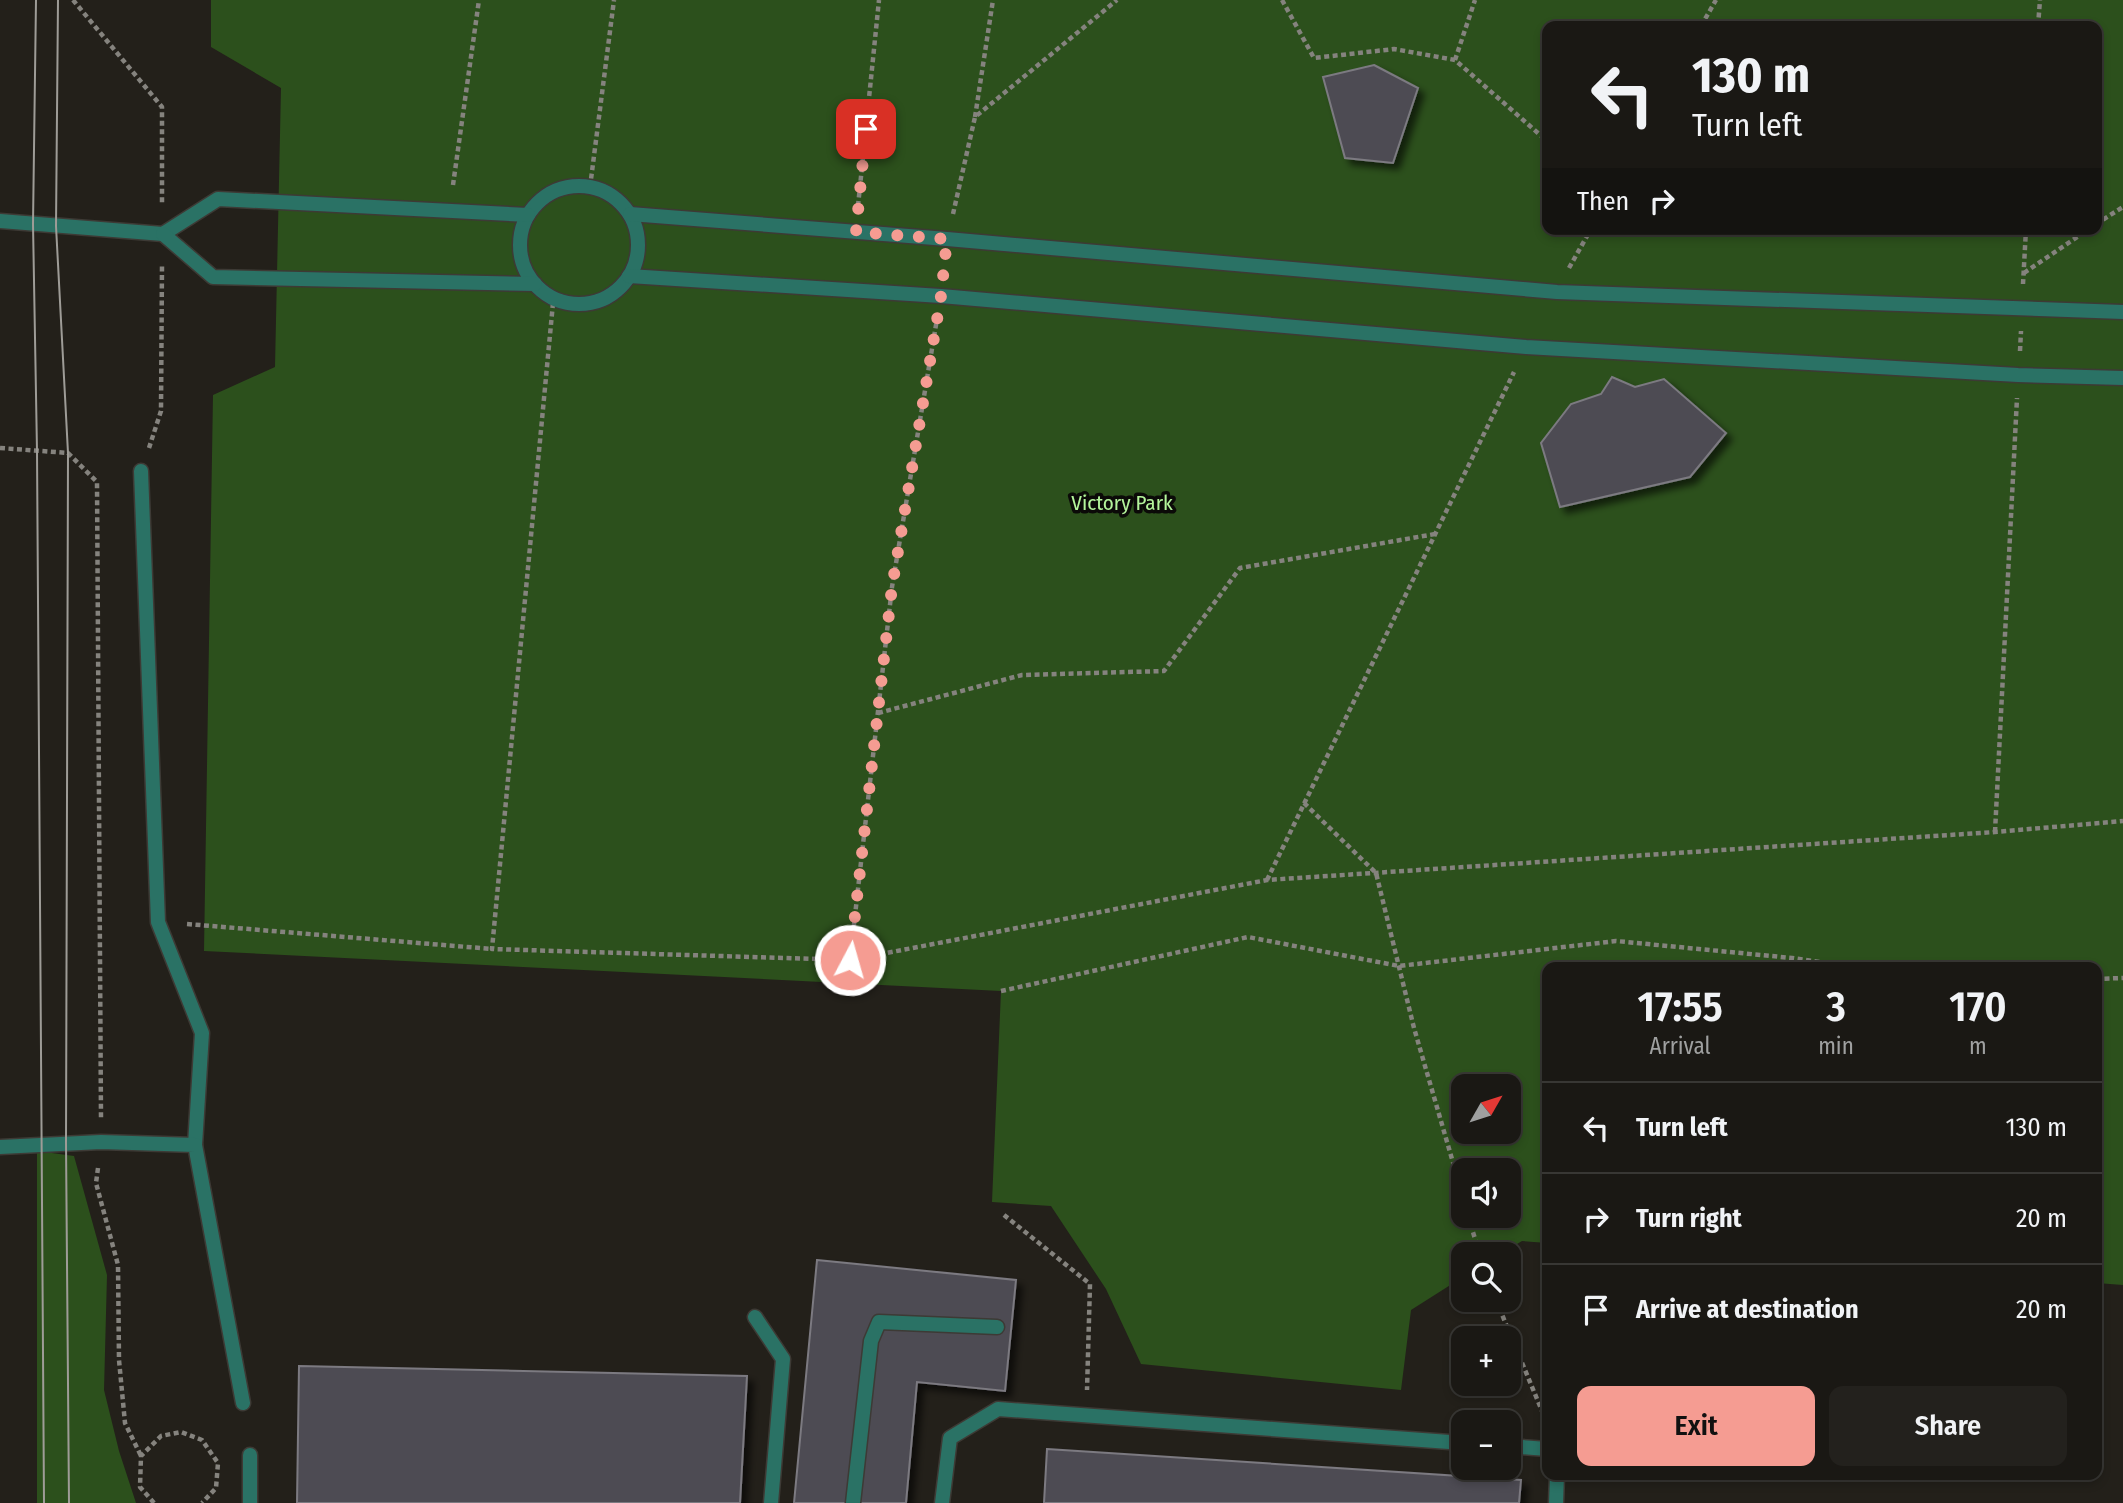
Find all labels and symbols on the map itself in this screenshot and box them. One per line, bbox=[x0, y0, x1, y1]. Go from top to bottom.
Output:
pin bbox=[836, 99, 896, 159]
park label: Victory Park bbox=[1071, 490, 1173, 516]
position arrow bbox=[813, 923, 887, 997]
north arrow bbox=[1451, 1074, 1521, 1144]

